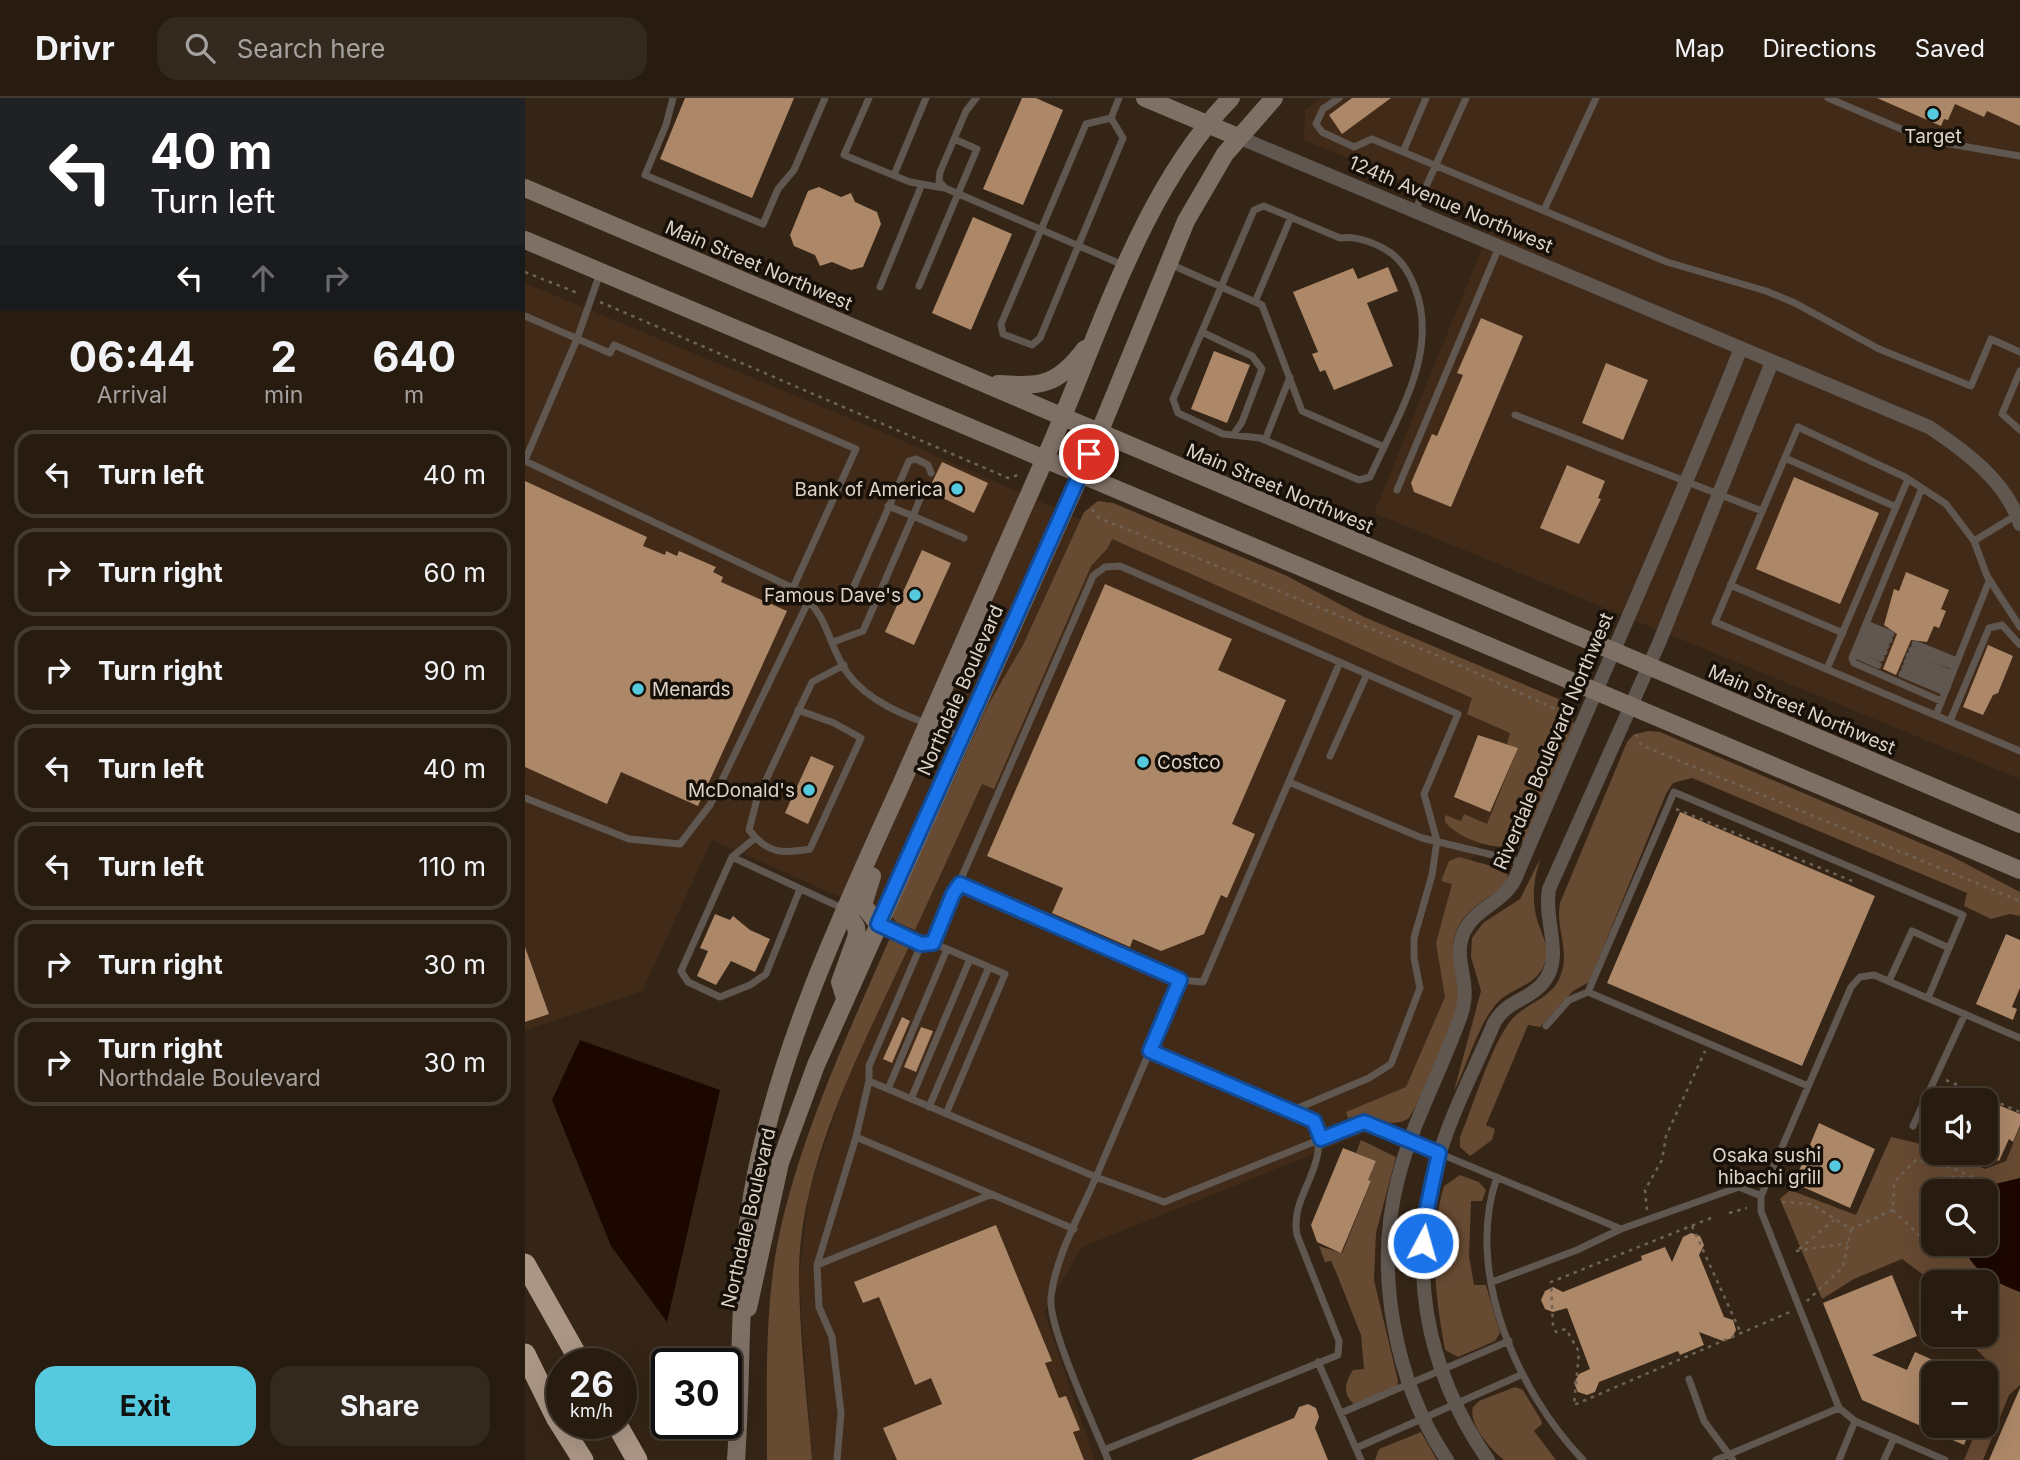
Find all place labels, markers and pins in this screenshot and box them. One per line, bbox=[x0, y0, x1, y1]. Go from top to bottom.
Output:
marker: Target bbox=[1925, 106, 1941, 122]
place label: Target bbox=[1904, 125, 1962, 148]
pin bbox=[1059, 424, 1119, 484]
place label: Bank of America bbox=[795, 478, 943, 501]
marker: Bank of America bbox=[949, 481, 965, 497]
place label: Famous Dave's bbox=[764, 584, 901, 607]
marker: Famous Dave's bbox=[907, 587, 923, 603]
place label: Menards bbox=[652, 678, 731, 701]
marker: Menards bbox=[630, 681, 646, 697]
place label: Costco bbox=[1157, 751, 1221, 774]
marker: Costco bbox=[1135, 754, 1151, 770]
place label: McDonald's bbox=[688, 779, 795, 802]
marker: McDonald's bbox=[801, 782, 817, 798]
place label: Osaka sushi hibachi grill bbox=[1712, 1144, 1821, 1189]
marker: Osaka sushi hibachi grill bbox=[1827, 1158, 1843, 1174]

